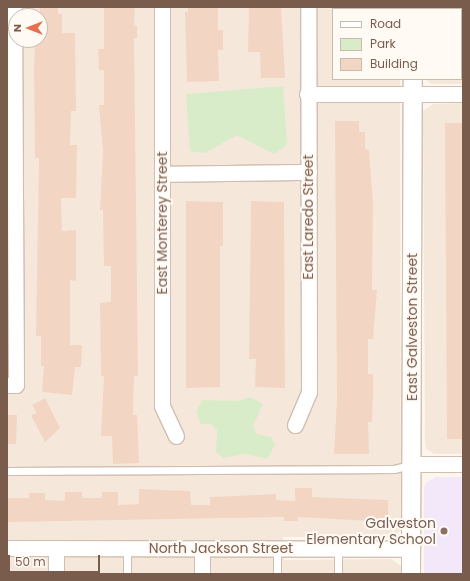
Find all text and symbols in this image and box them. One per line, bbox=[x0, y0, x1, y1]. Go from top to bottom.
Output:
north arrow bbox=[8, 8, 48, 48]
legend bbox=[332, 8, 462, 80]
text: Road bbox=[370, 15, 401, 32]
text: N bbox=[9, 24, 25, 32]
text: Park bbox=[370, 35, 396, 52]
text: Building bbox=[370, 55, 418, 72]
street label: East Monterey Street bbox=[154, 151, 170, 295]
street label: East Laredo Street bbox=[300, 154, 316, 280]
street label: East Galveston Street bbox=[404, 253, 420, 401]
place label: Galveston Elementary School bbox=[306, 515, 436, 548]
marker: Galveston Elementary School bbox=[439, 526, 449, 536]
street label: North Jackson Street bbox=[149, 540, 293, 556]
scale bar bbox=[10, 547, 102, 573]
text: 50 m bbox=[15, 553, 46, 570]

